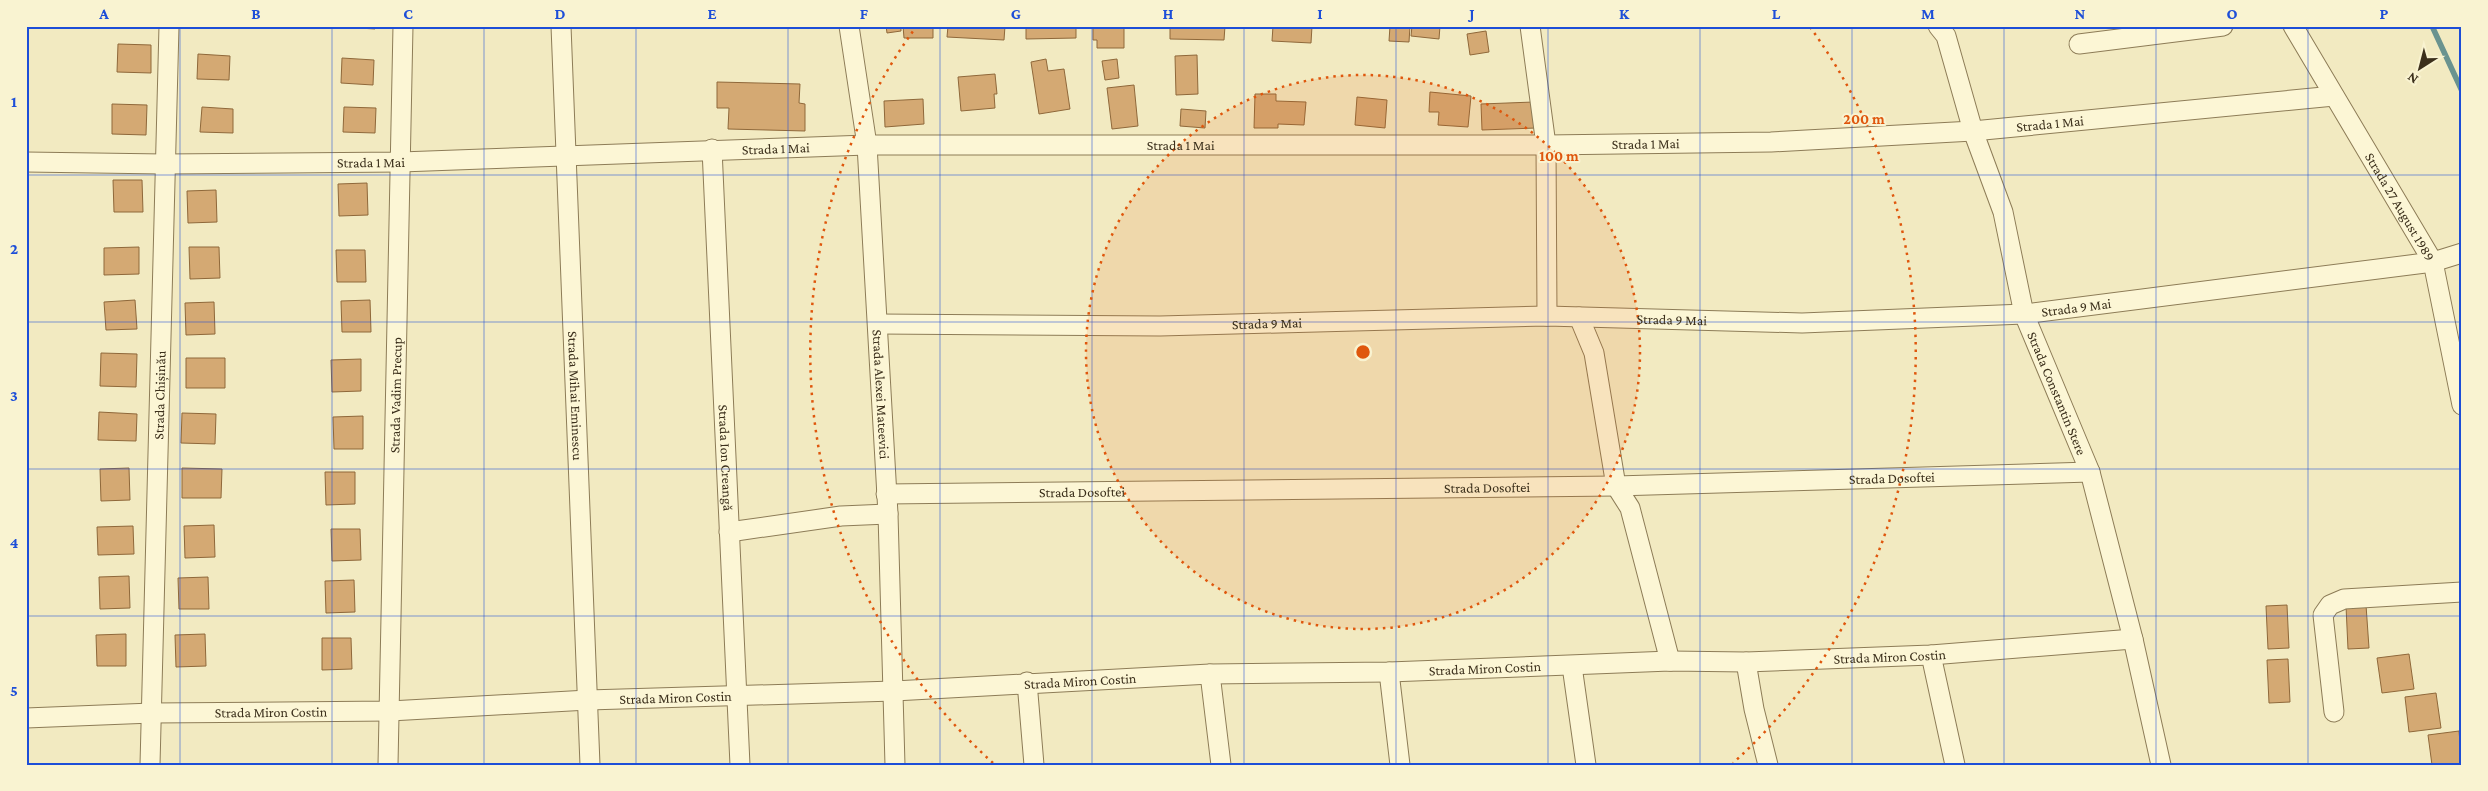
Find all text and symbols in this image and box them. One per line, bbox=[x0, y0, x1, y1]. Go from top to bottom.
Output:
text: A bbox=[98, 5, 109, 22]
text: B bbox=[251, 5, 261, 22]
text: C bbox=[403, 5, 413, 22]
text: D bbox=[554, 5, 566, 22]
text: E bbox=[707, 5, 717, 22]
text: F bbox=[860, 5, 869, 22]
text: G bbox=[1011, 5, 1021, 22]
text: H bbox=[1163, 5, 1174, 22]
text: I bbox=[1317, 5, 1323, 22]
text: J bbox=[1467, 5, 1475, 22]
text: K bbox=[1619, 5, 1630, 22]
text: L bbox=[1772, 5, 1781, 22]
text: M bbox=[1921, 5, 1935, 22]
text: N bbox=[2075, 5, 2086, 22]
text: O bbox=[2226, 5, 2238, 22]
text: P bbox=[2380, 5, 2389, 22]
north arrow bbox=[2396, 42, 2446, 92]
text: N bbox=[2403, 69, 2421, 88]
text: 1 bbox=[11, 93, 17, 110]
text: 200 m bbox=[1843, 111, 1885, 127]
street label: Strada 1 Mai bbox=[2015, 112, 2085, 135]
street label: Strada 1 Mai bbox=[1612, 135, 1680, 152]
street label: Strada 1 Mai bbox=[1147, 137, 1215, 153]
street label: Strada 1 Mai bbox=[741, 139, 810, 158]
text: 100 m bbox=[1539, 148, 1579, 164]
street label: Strada 27 August 1989 bbox=[2362, 150, 2438, 264]
street label: Strada 1 Mai bbox=[337, 154, 406, 171]
text: 2 bbox=[10, 240, 18, 257]
street label: Strada 9 Mai bbox=[2040, 295, 2112, 320]
street label: Strada 9 Mai bbox=[1636, 310, 1708, 328]
street label: Strada 9 Mai bbox=[1232, 314, 1303, 332]
street label: Strada Alexei Mateevici bbox=[870, 329, 893, 460]
street label: Strada Constantin Stere bbox=[2024, 329, 2090, 457]
street label: Strada Mihai Eminescu bbox=[565, 331, 586, 461]
street label: Strada Vadim Precup bbox=[386, 337, 405, 453]
centre of rings bbox=[1354, 343, 1372, 361]
street label: Strada Chișinău bbox=[150, 350, 169, 440]
text: 3 bbox=[10, 387, 18, 404]
street label: Strada Ion Creangă bbox=[716, 404, 736, 512]
street label: Strada Dosoftei bbox=[1849, 469, 1935, 487]
street label: Strada Dosoftei bbox=[1444, 479, 1530, 496]
street label: Strada Dosoftei bbox=[1039, 483, 1125, 500]
text: 4 bbox=[10, 534, 19, 551]
street label: Strada Miron Costin bbox=[1833, 646, 1947, 667]
street label: Strada Miron Costin bbox=[1428, 658, 1542, 678]
street label: Strada Miron Costin bbox=[1024, 670, 1137, 692]
text: 5 bbox=[10, 682, 18, 699]
street label: Strada Miron Costin bbox=[619, 688, 732, 707]
street label: Strada Miron Costin bbox=[215, 704, 328, 720]

